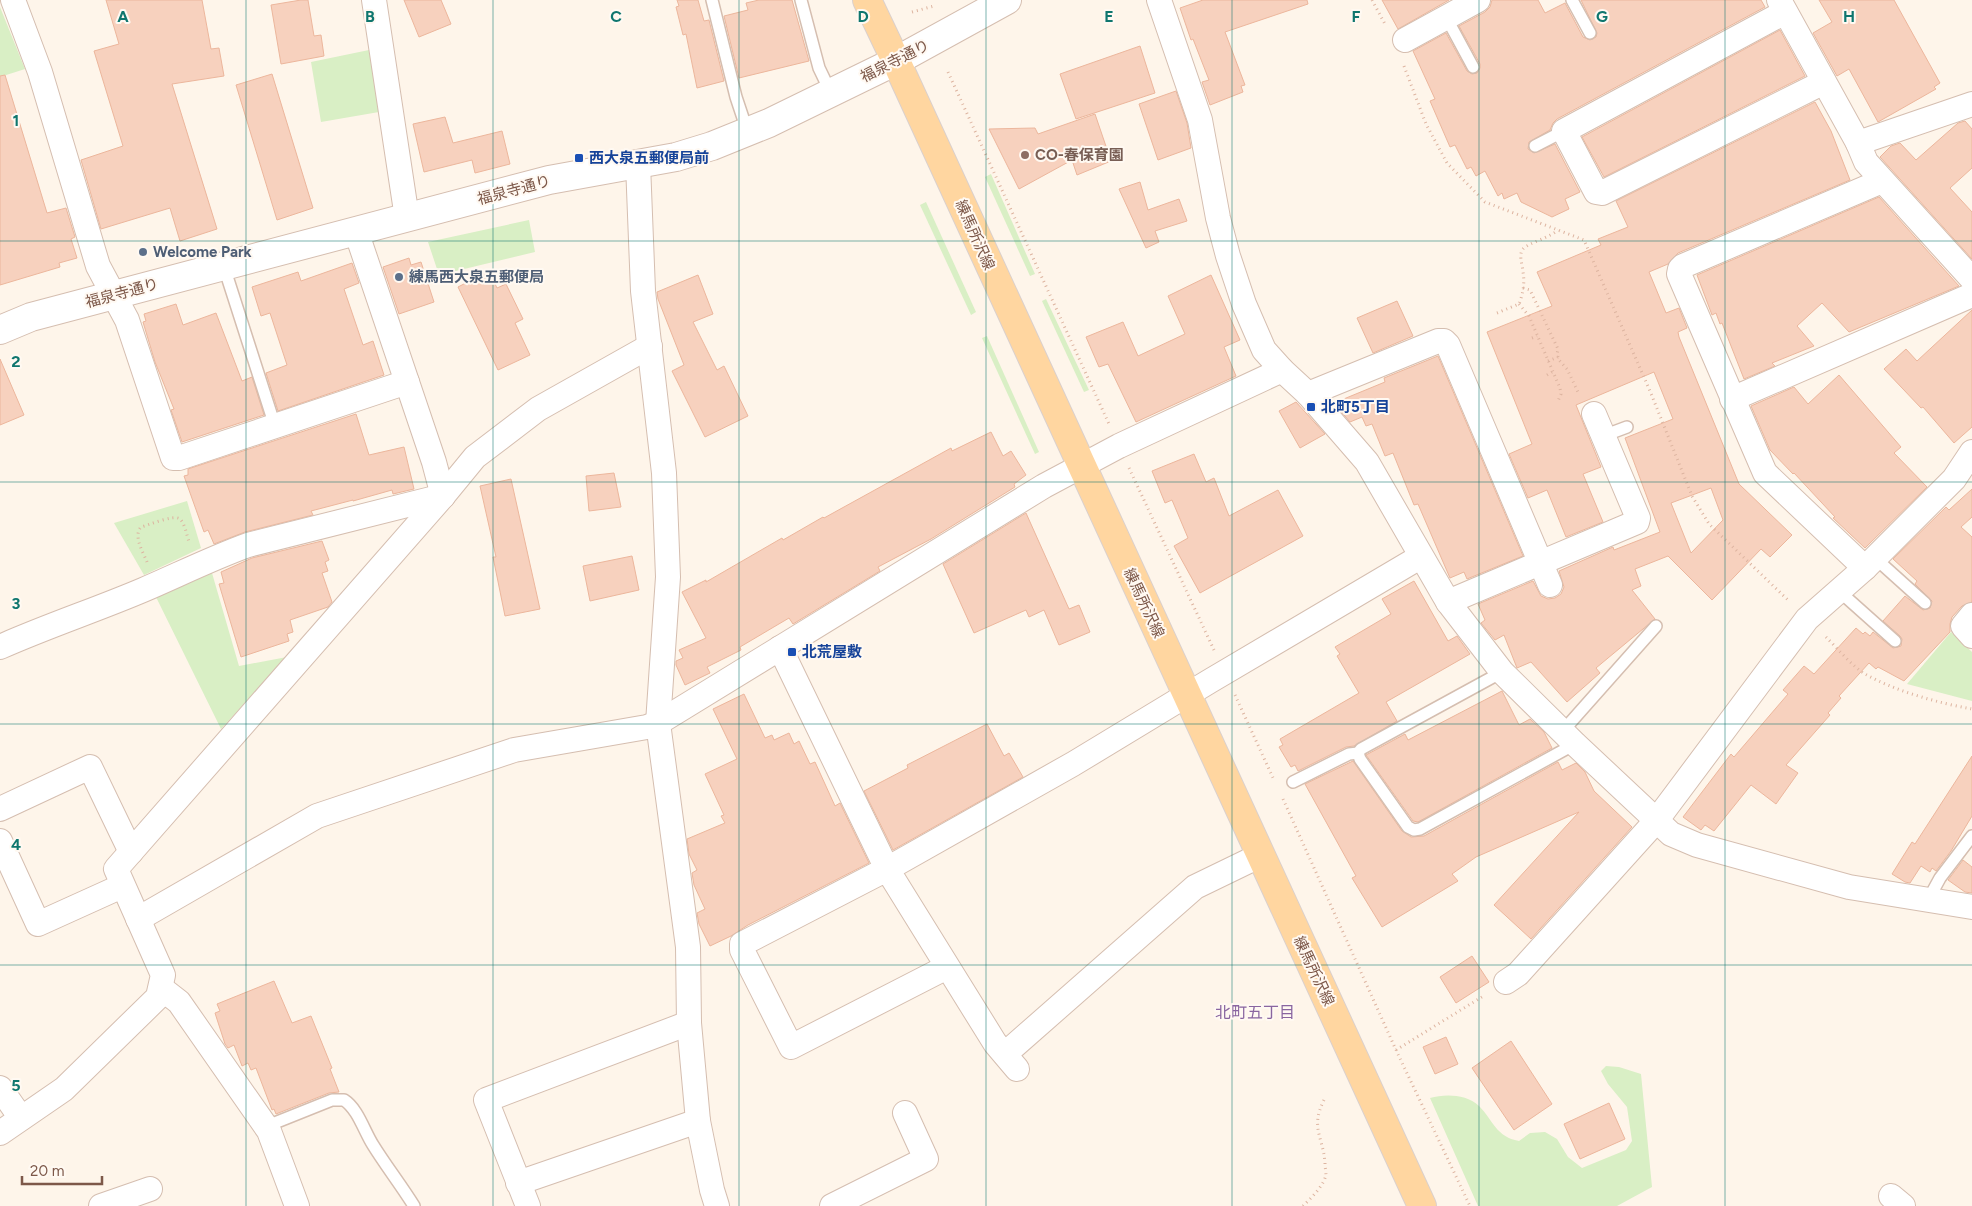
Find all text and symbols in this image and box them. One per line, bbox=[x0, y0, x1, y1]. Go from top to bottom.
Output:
text: A bbox=[117, 7, 129, 26]
text: B bbox=[365, 7, 375, 26]
text: C bbox=[610, 7, 622, 26]
text: D bbox=[857, 7, 869, 26]
text: E bbox=[1104, 7, 1114, 26]
text: F bbox=[1352, 7, 1361, 26]
text: G bbox=[1596, 7, 1608, 26]
text: H bbox=[1843, 7, 1855, 26]
street label: 福泉寺通り bbox=[857, 36, 933, 86]
text: 1 bbox=[13, 111, 19, 130]
place label: CO-春保育園 bbox=[1035, 146, 1124, 164]
place label: 西大泉五郵便局前 bbox=[589, 149, 709, 167]
marker: CO-春保育園 bbox=[1019, 149, 1031, 161]
marker: 西大泉五郵便局前 bbox=[573, 152, 585, 164]
street label: 福泉寺通り bbox=[475, 172, 553, 208]
street label: 練馬所沢線 bbox=[952, 197, 998, 273]
place label: Welcome Park bbox=[153, 243, 252, 261]
marker: Welcome Park bbox=[137, 246, 149, 258]
place label: 練馬西大泉五郵便局 bbox=[409, 268, 544, 286]
marker: 練馬西大泉五郵便局 bbox=[393, 271, 405, 283]
street label: 福泉寺通り bbox=[83, 275, 161, 311]
text: 2 bbox=[11, 352, 21, 371]
place label: 北町5丁目 bbox=[1321, 398, 1390, 416]
marker: 北町5丁目 bbox=[1305, 401, 1317, 413]
street label: 練馬所沢線 bbox=[1120, 565, 1168, 641]
text: 3 bbox=[12, 594, 21, 613]
place label: 北荒屋敷 bbox=[802, 643, 862, 661]
marker: 北荒屋敷 bbox=[786, 646, 798, 658]
text: 4 bbox=[11, 835, 21, 854]
street label: 練馬所沢線 bbox=[1290, 933, 1338, 1009]
district label: 北町五丁目 bbox=[1215, 1003, 1295, 1022]
text: 5 bbox=[11, 1076, 21, 1095]
scale bar bbox=[22, 1154, 102, 1186]
text: 20 m bbox=[30, 1162, 64, 1180]

